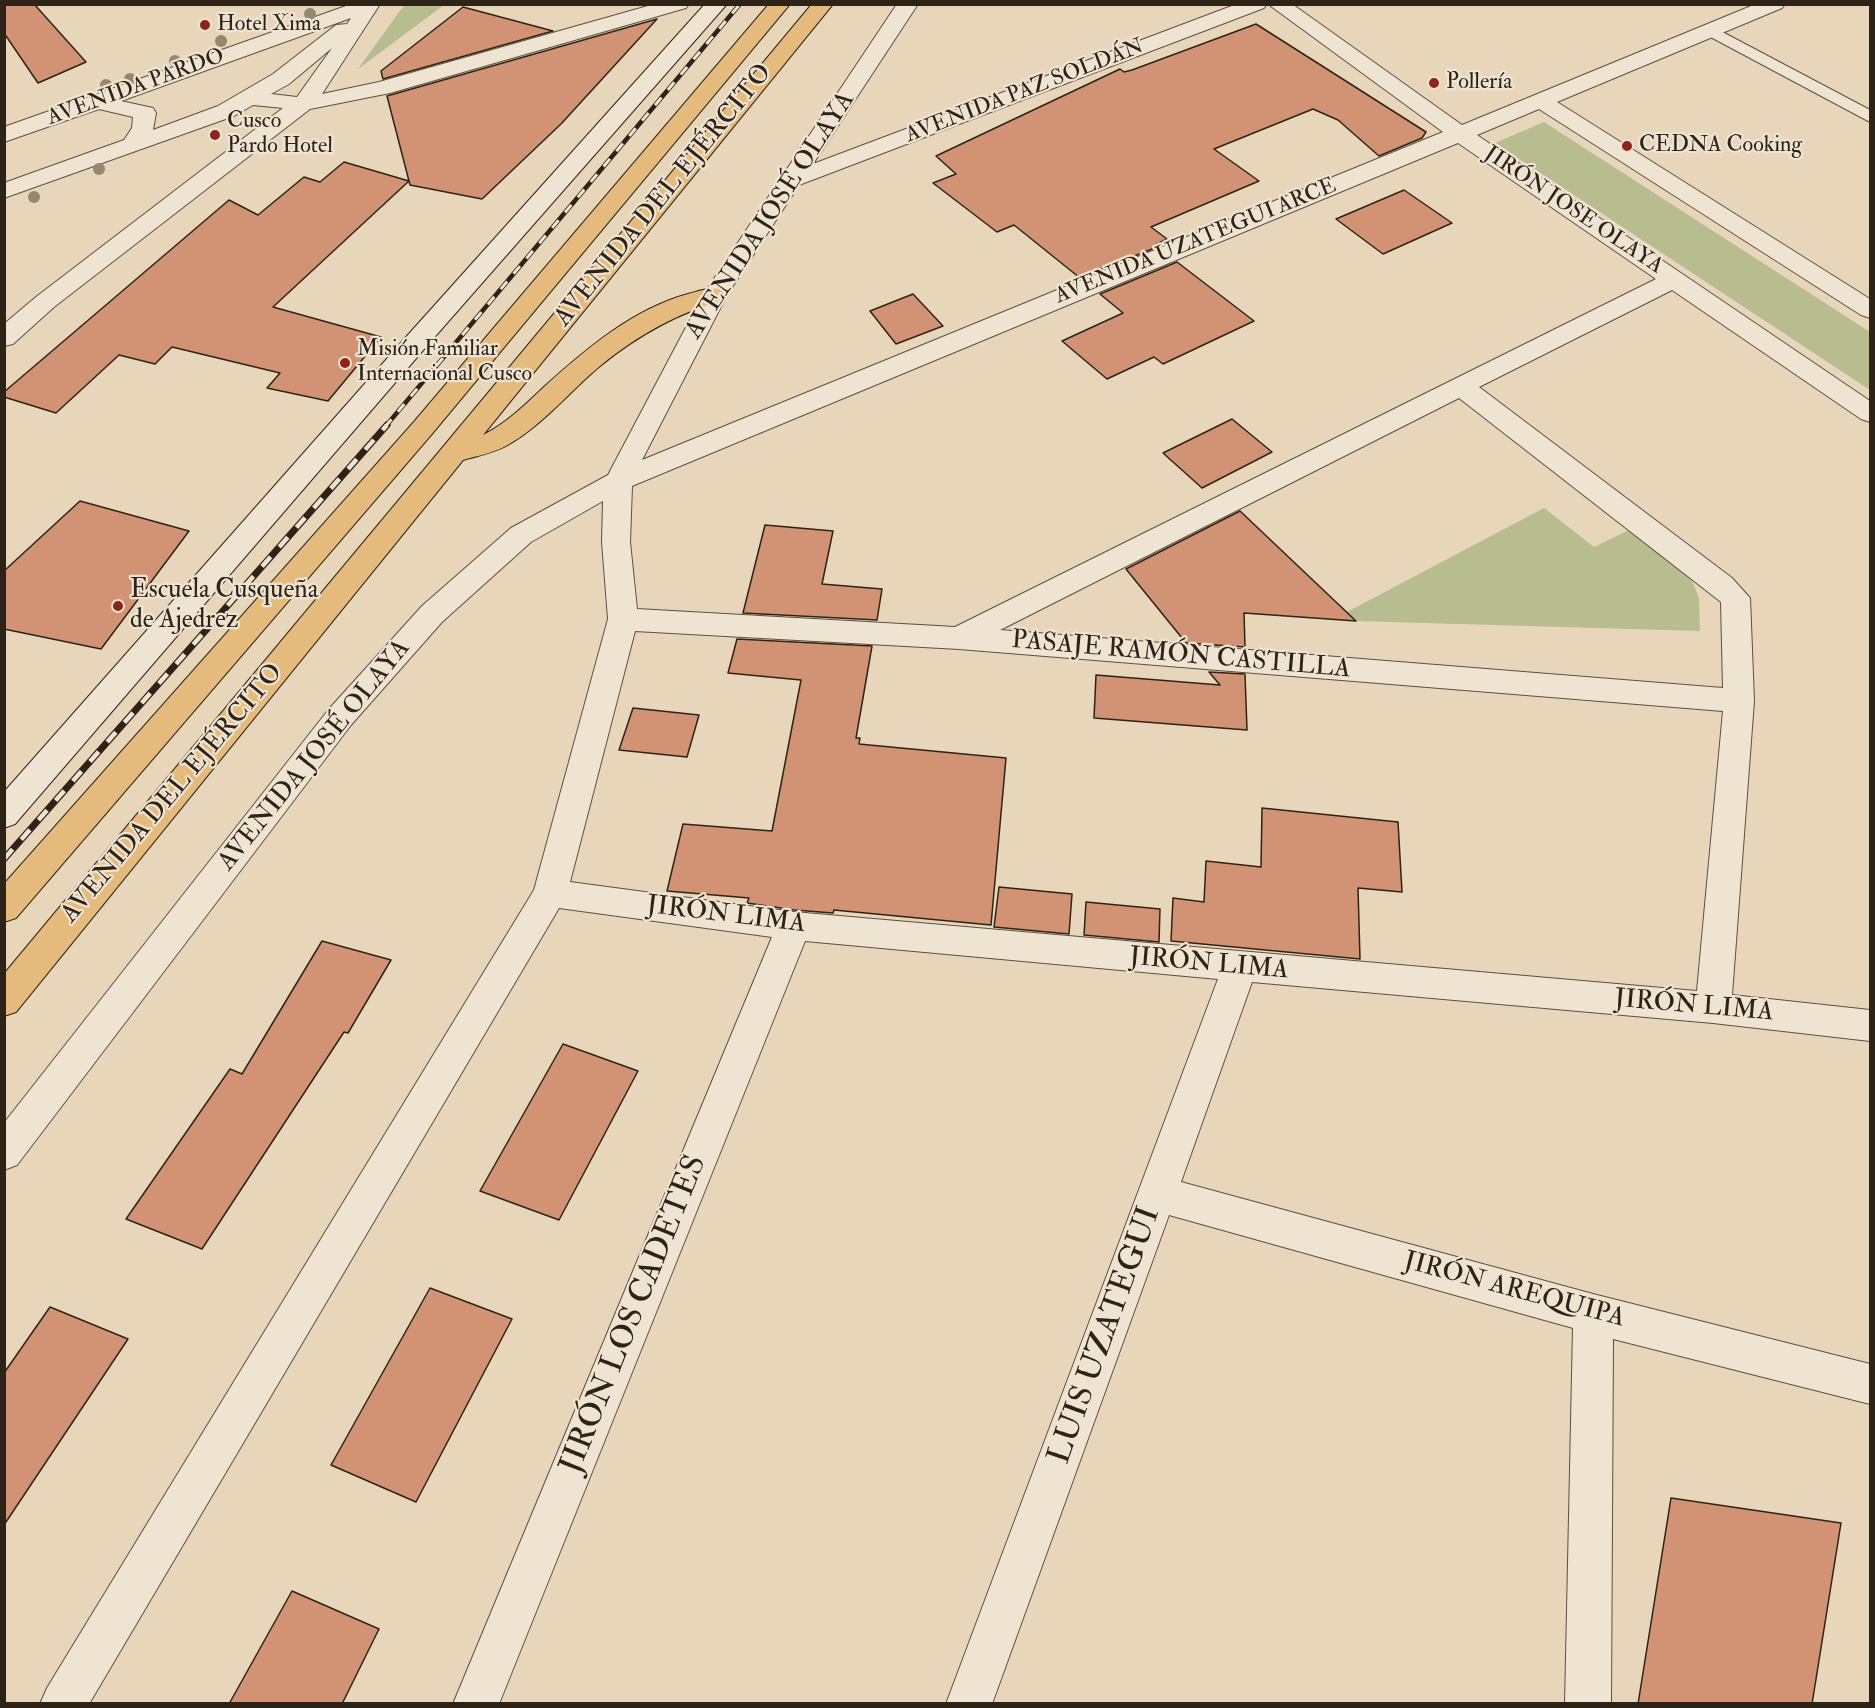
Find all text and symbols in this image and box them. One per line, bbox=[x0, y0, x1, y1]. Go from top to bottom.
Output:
place label: Hotel Xima bbox=[217, 12, 321, 38]
marker: Hotel Xima bbox=[198, 18, 212, 32]
street label: AVENIDA PAZ SOLDÁN bbox=[902, 34, 1148, 150]
street label: AVENIDA PARDO bbox=[44, 44, 228, 132]
street label: AVENIDA DEL EJÉRCITO bbox=[548, 58, 780, 334]
place label: Pollería bbox=[1446, 70, 1512, 96]
marker: Pollería bbox=[1427, 76, 1441, 90]
street label: AVENIDA JOSÉ OLAYA bbox=[679, 87, 863, 345]
place label: Cusco Pardo Hotel bbox=[227, 109, 333, 160]
marker: Cusco Pardo Hotel bbox=[208, 128, 222, 142]
place label: CEDNA Cooking bbox=[1639, 133, 1802, 159]
marker: CEDNA Cooking bbox=[1620, 139, 1634, 153]
street label: JIRÓN JOSE OLAYA bbox=[1478, 141, 1668, 281]
street label: AVENIDA UZATEGUI ARCE bbox=[1052, 173, 1340, 311]
place label: Misión Familiar Internacional Cusco bbox=[357, 337, 532, 388]
marker: Misión Familiar Internacional Cusco bbox=[338, 356, 352, 370]
place label: Escuela Cusqueña de Ajedrez bbox=[130, 575, 318, 636]
marker: Escuela Cusqueña de Ajedrez bbox=[111, 599, 125, 613]
street label: PASAJE RAMÓN CASTILLA bbox=[1010, 626, 1352, 686]
street label: AVENIDA JOSÉ OLAYA bbox=[212, 634, 418, 878]
street label: AVENIDA DEL EJÉRCITO bbox=[55, 658, 291, 930]
street label: JIRÓN LIMA bbox=[645, 891, 807, 941]
street label: JIRÓN LIMA bbox=[1128, 942, 1290, 988]
street label: JIRÓN LIMA bbox=[1613, 984, 1775, 1030]
street label: JIRÓN LOS CADETES bbox=[554, 1150, 716, 1480]
street label: LUIS UZATEGUI bbox=[1042, 1202, 1170, 1470]
street label: JIRÓN AREQUIPA bbox=[1400, 1246, 1628, 1336]

